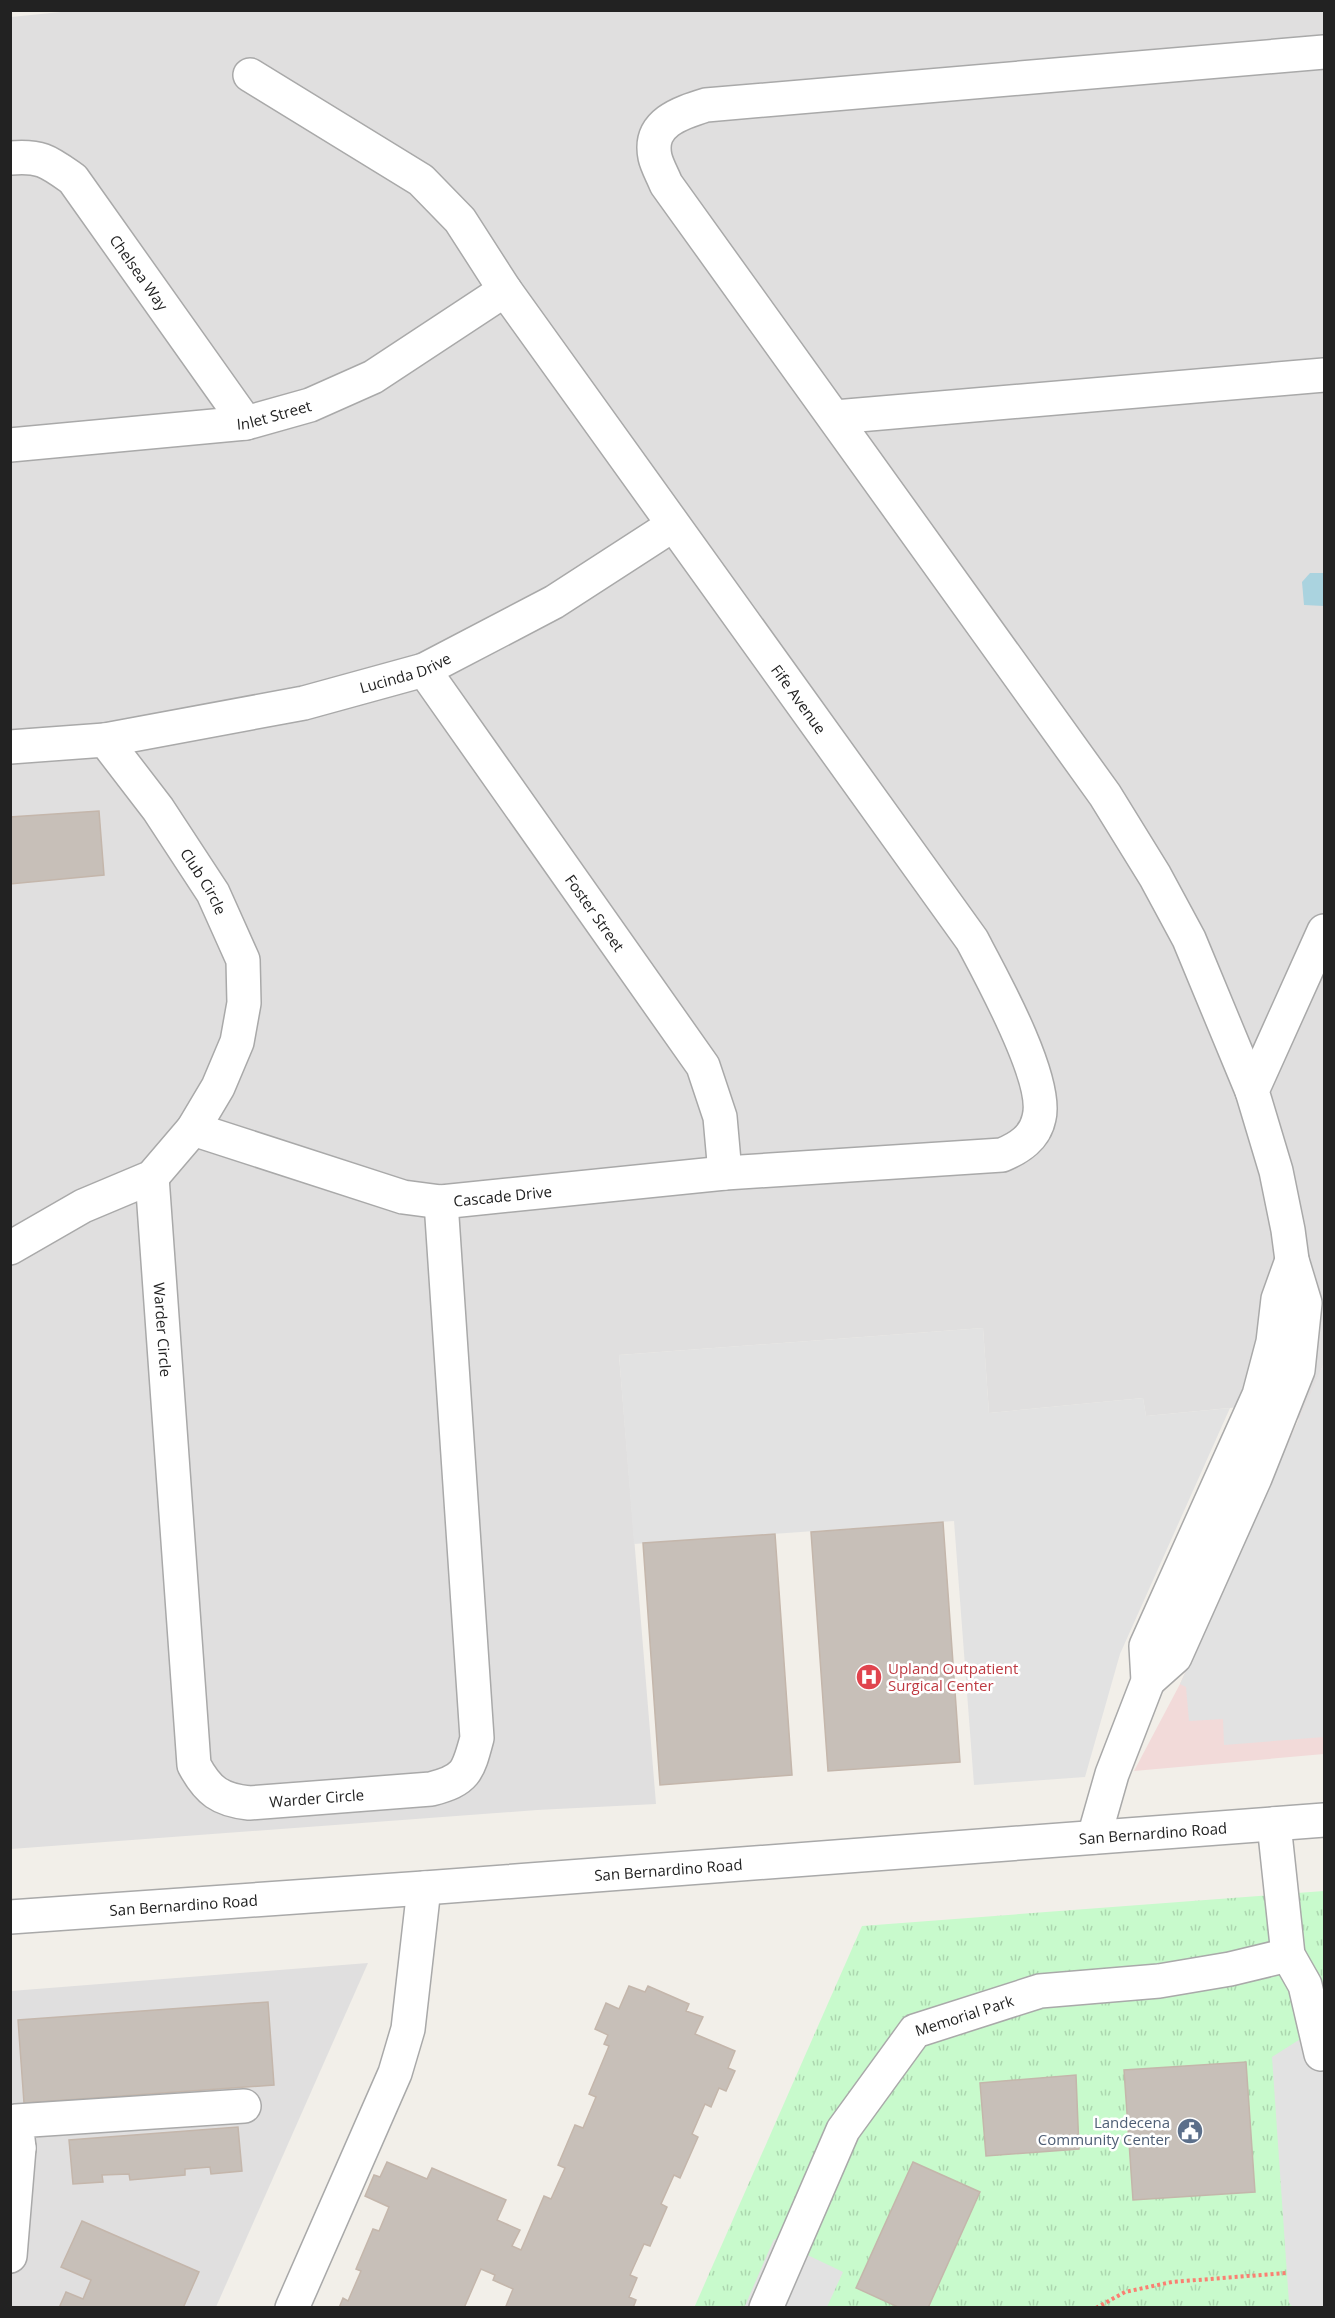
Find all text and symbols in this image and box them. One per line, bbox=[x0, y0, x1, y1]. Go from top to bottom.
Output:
street label: Chelsea Way bbox=[105, 230, 173, 315]
street label: Inlet Street bbox=[236, 395, 314, 434]
street label: Lucinda Drive bbox=[357, 648, 454, 697]
street label: Fife Avenue bbox=[767, 660, 831, 738]
street label: Club Circle bbox=[176, 844, 231, 918]
street label: Foster Street bbox=[561, 870, 629, 955]
street label: Cascade Drive bbox=[452, 1181, 553, 1211]
street label: Warder Circle bbox=[150, 1282, 176, 1378]
place label: Upland Outpatient Surgical Center bbox=[888, 1658, 1018, 1695]
hospital icon: Upland Outpatient Surgical Center bbox=[854, 1662, 884, 1692]
street label: Warder Circle bbox=[269, 1784, 365, 1811]
street label: San Bernardino Road bbox=[1078, 1817, 1228, 1848]
street label: San Bernardino Road bbox=[593, 1854, 743, 1885]
street label: San Bernardino Road bbox=[109, 1890, 258, 1920]
street label: Memorial Park bbox=[912, 1990, 1016, 2040]
place label: Landecena Community Center bbox=[1038, 2112, 1170, 2149]
public building icon: Landecena Community Center bbox=[1175, 2116, 1205, 2146]

